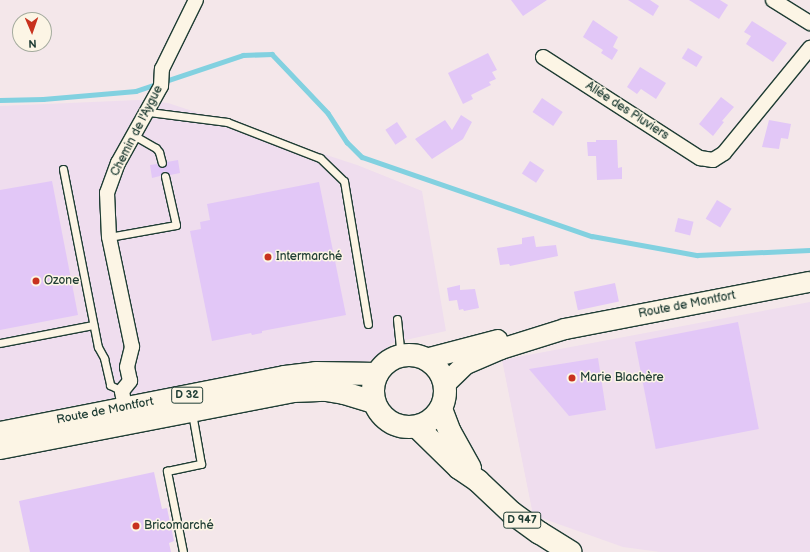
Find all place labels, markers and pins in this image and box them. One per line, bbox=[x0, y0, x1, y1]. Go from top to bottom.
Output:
place label: Intermarché bbox=[276, 250, 342, 264]
marker: Intermarché bbox=[263, 252, 273, 262]
place label: Ozone bbox=[44, 274, 79, 288]
marker: Ozone bbox=[31, 276, 41, 286]
place label: Marie Blachère bbox=[580, 371, 664, 385]
marker: Marie Blachère bbox=[567, 373, 577, 383]
place label: Bricomarché bbox=[144, 519, 214, 533]
marker: Bricomarché bbox=[131, 521, 141, 531]

